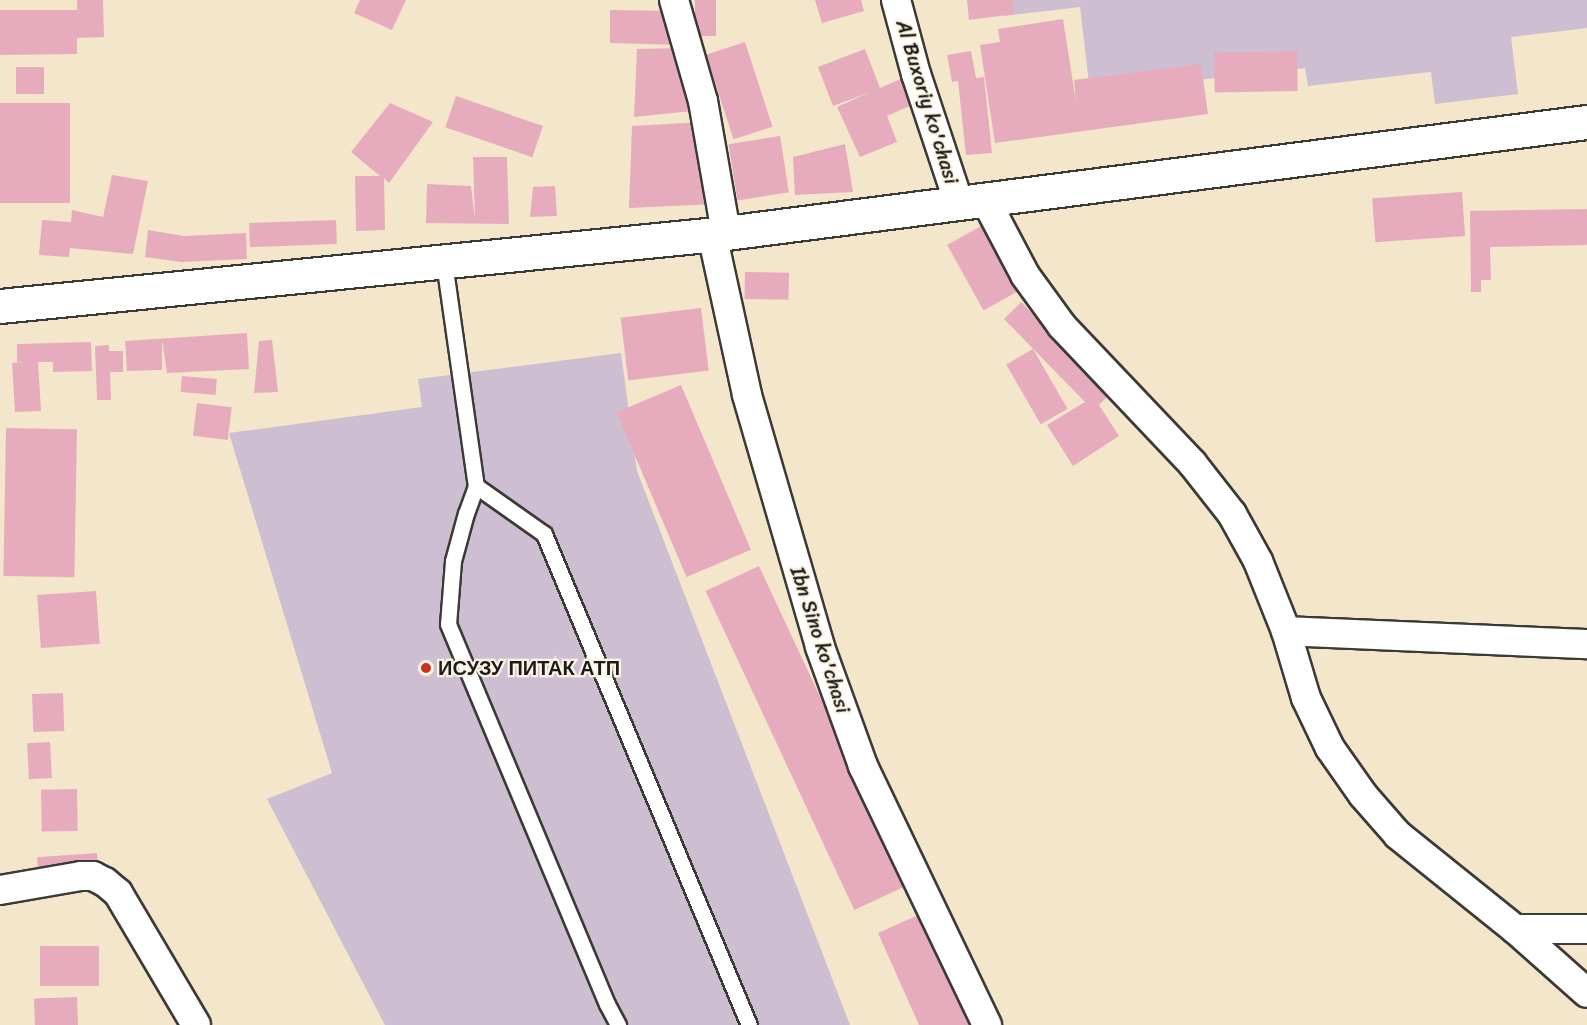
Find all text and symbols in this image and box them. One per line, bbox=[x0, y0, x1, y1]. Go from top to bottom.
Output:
street label: Al Buxoriy ko'chasi bbox=[891, 17, 963, 187]
street label: Ibn Sino ko'chasi bbox=[785, 564, 855, 716]
place label: ИСУЗУ ПИТАК АТП bbox=[438, 656, 620, 680]
marker: ИСУЗУ ПИТАК АТП bbox=[419, 661, 433, 675]

